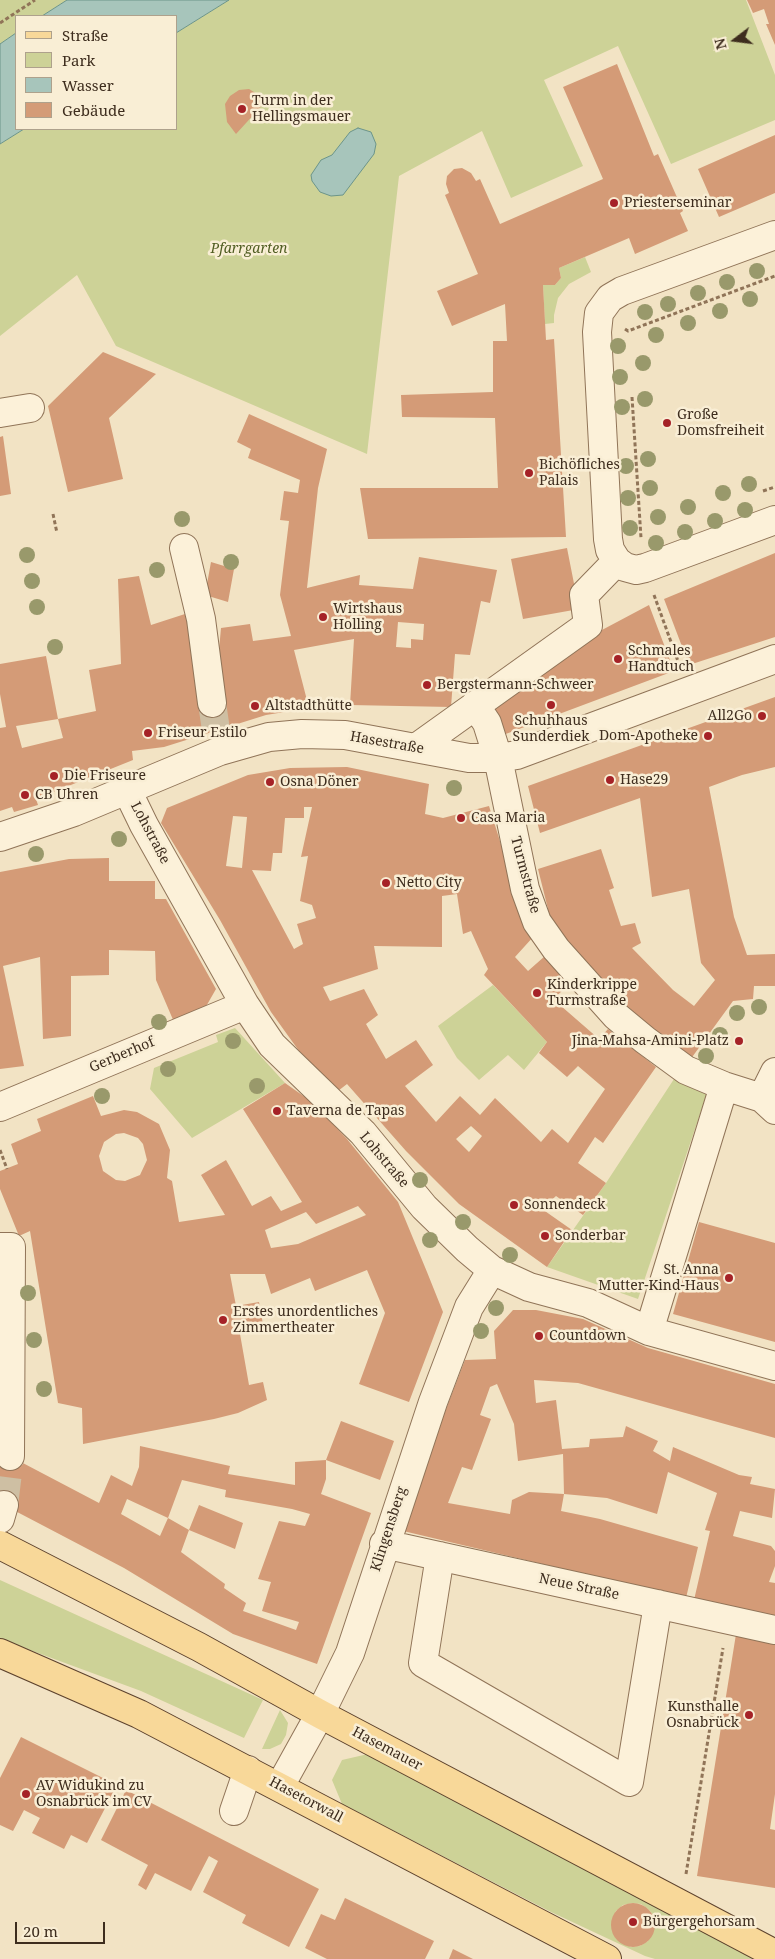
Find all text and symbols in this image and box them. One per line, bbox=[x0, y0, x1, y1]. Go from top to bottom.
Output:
legend bbox=[15, 15, 178, 130]
north arrow bbox=[710, 15, 760, 65]
text: Straße bbox=[62, 25, 108, 45]
text: N bbox=[709, 36, 731, 52]
text: Park bbox=[62, 50, 95, 70]
text: Wasser bbox=[62, 75, 114, 95]
place label: Turm in der Hellingsmauer bbox=[252, 93, 351, 125]
text: Gebäude bbox=[62, 100, 125, 120]
marker: Turm in der Hellingsmauer bbox=[236, 103, 248, 115]
place label: Priesterseminar bbox=[624, 195, 731, 211]
marker: Priesterseminar bbox=[608, 197, 620, 209]
park label: Pfarrgarten bbox=[211, 241, 287, 257]
place label: Große Domsfreiheit bbox=[677, 407, 764, 440]
marker: Große Domsfreiheit bbox=[661, 417, 673, 429]
place label: Bichöfliches Palais bbox=[539, 457, 620, 490]
marker: Bichöfliches Palais bbox=[523, 467, 535, 479]
place label: Wirtshaus Holling bbox=[333, 601, 402, 634]
marker: Wirtshaus Holling bbox=[317, 611, 329, 623]
place label: Schmales Handtuch bbox=[628, 643, 694, 676]
marker: Schmales Handtuch bbox=[612, 653, 624, 665]
place label: Bergstermann-Schweer bbox=[437, 677, 594, 693]
marker: Bergstermann-Schweer bbox=[421, 679, 433, 691]
place label: Altstadthütte bbox=[265, 698, 352, 714]
marker: Schuhhaus Sunderdiek bbox=[545, 699, 557, 711]
marker: Altstadthütte bbox=[249, 700, 261, 712]
place label: All2Go bbox=[708, 708, 752, 724]
marker: All2Go bbox=[756, 710, 768, 722]
place label: Schuhhaus Sunderdiek bbox=[513, 713, 589, 746]
place label: Friseur Estilo bbox=[158, 725, 247, 741]
marker: Friseur Estilo bbox=[142, 727, 154, 739]
street label: Hasestraße bbox=[349, 728, 425, 758]
place label: Dom-Apotheke bbox=[599, 728, 698, 744]
marker: Dom-Apotheke bbox=[702, 730, 714, 742]
place label: Die Friseure bbox=[64, 768, 146, 784]
marker: Die Friseure bbox=[48, 770, 60, 782]
place label: Hase29 bbox=[620, 772, 668, 788]
place label: Osna Döner bbox=[280, 774, 359, 790]
marker: Hase29 bbox=[604, 774, 616, 786]
marker: Osna Döner bbox=[264, 776, 276, 788]
place label: CB Uhren bbox=[35, 787, 98, 803]
marker: CB Uhren bbox=[19, 789, 31, 801]
street label: Lohstraße bbox=[127, 799, 173, 867]
place label: Casa Maria bbox=[471, 810, 545, 826]
marker: Casa Maria bbox=[455, 812, 467, 824]
street label: Turmstraße bbox=[507, 835, 543, 915]
place label: Netto City bbox=[396, 875, 462, 891]
marker: Netto City bbox=[380, 877, 392, 889]
place label: Kinderkrippe Turmstraße bbox=[547, 977, 637, 1010]
marker: Kinderkrippe Turmstraße bbox=[531, 987, 543, 999]
place label: Jina-Mahsa-Amini-Platz bbox=[572, 1033, 729, 1049]
street label: Gerberhof bbox=[87, 1034, 157, 1076]
marker: Jina-Mahsa-Amini-Platz bbox=[733, 1035, 745, 1047]
place label: Taverna de Tapas bbox=[287, 1103, 404, 1119]
marker: Taverna de Tapas bbox=[271, 1105, 283, 1117]
street label: Lohstraße bbox=[356, 1129, 412, 1191]
place label: Sonnendeck bbox=[524, 1197, 605, 1213]
marker: Sonnendeck bbox=[508, 1199, 520, 1211]
place label: Sonderbar bbox=[555, 1228, 625, 1244]
marker: Sonderbar bbox=[539, 1230, 551, 1242]
place label: St. Anna Mutter-Kind-Haus bbox=[598, 1262, 719, 1294]
marker: St. Anna Mutter-Kind-Haus bbox=[723, 1272, 735, 1284]
place label: Erstes unordentliches Zimmertheater bbox=[233, 1304, 378, 1336]
marker: Erstes unordentliches Zimmertheater bbox=[217, 1314, 229, 1326]
place label: Countdown bbox=[549, 1328, 626, 1344]
marker: Countdown bbox=[533, 1330, 545, 1342]
street label: Klingensberg bbox=[367, 1484, 411, 1574]
street label: Neue Straße bbox=[537, 1570, 621, 1604]
place label: Kunsthalle Osnabrück bbox=[666, 1699, 739, 1731]
marker: Kunsthalle Osnabrück bbox=[743, 1709, 755, 1721]
street label: Hasemauer bbox=[349, 1724, 425, 1774]
street label: Hasetorwall bbox=[266, 1774, 346, 1826]
place label: AV Widukind zu Osnabrück im CV bbox=[36, 1778, 152, 1810]
marker: AV Widukind zu Osnabrück im CV bbox=[20, 1788, 32, 1800]
scale bar bbox=[18, 1912, 108, 1944]
place label: Bürgergehorsam bbox=[643, 1914, 755, 1930]
marker: Bürgergehorsam bbox=[627, 1916, 639, 1928]
text: 20 m bbox=[23, 1921, 58, 1941]

